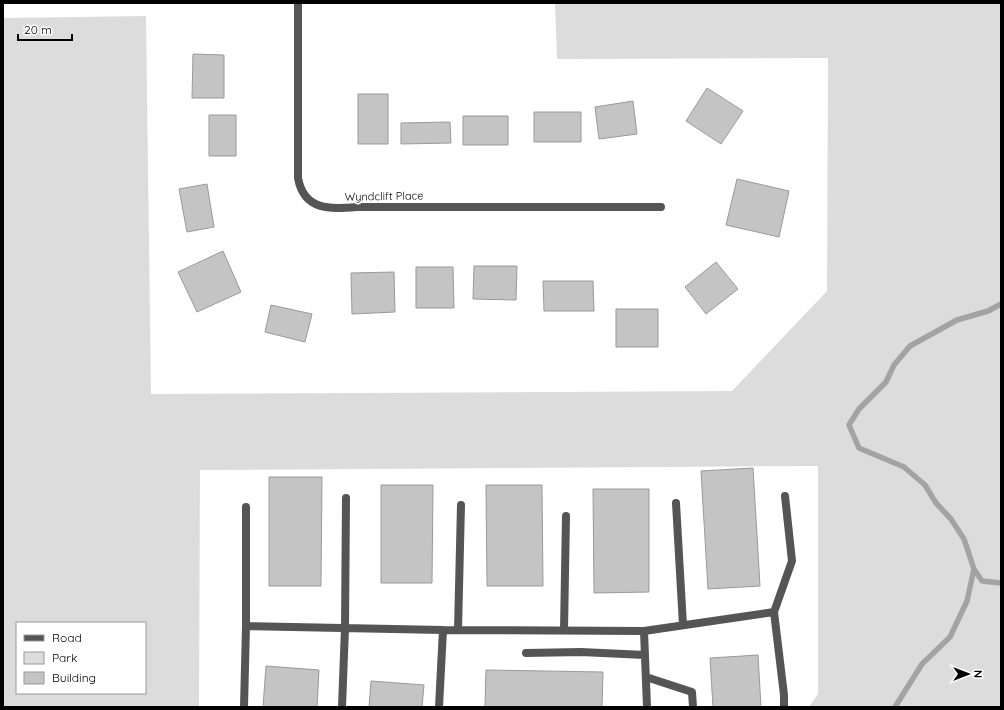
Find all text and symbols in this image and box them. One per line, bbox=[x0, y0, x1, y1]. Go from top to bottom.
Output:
scale bar bbox=[18, 16, 72, 42]
text: 20 m bbox=[24, 22, 52, 37]
street label: Wyndclift Place bbox=[344, 188, 424, 204]
legend bbox=[16, 622, 146, 694]
text: Road bbox=[52, 630, 82, 645]
text: Park bbox=[52, 650, 77, 665]
north arrow bbox=[948, 654, 988, 694]
text: Building bbox=[52, 670, 96, 685]
text: N bbox=[971, 670, 985, 678]

